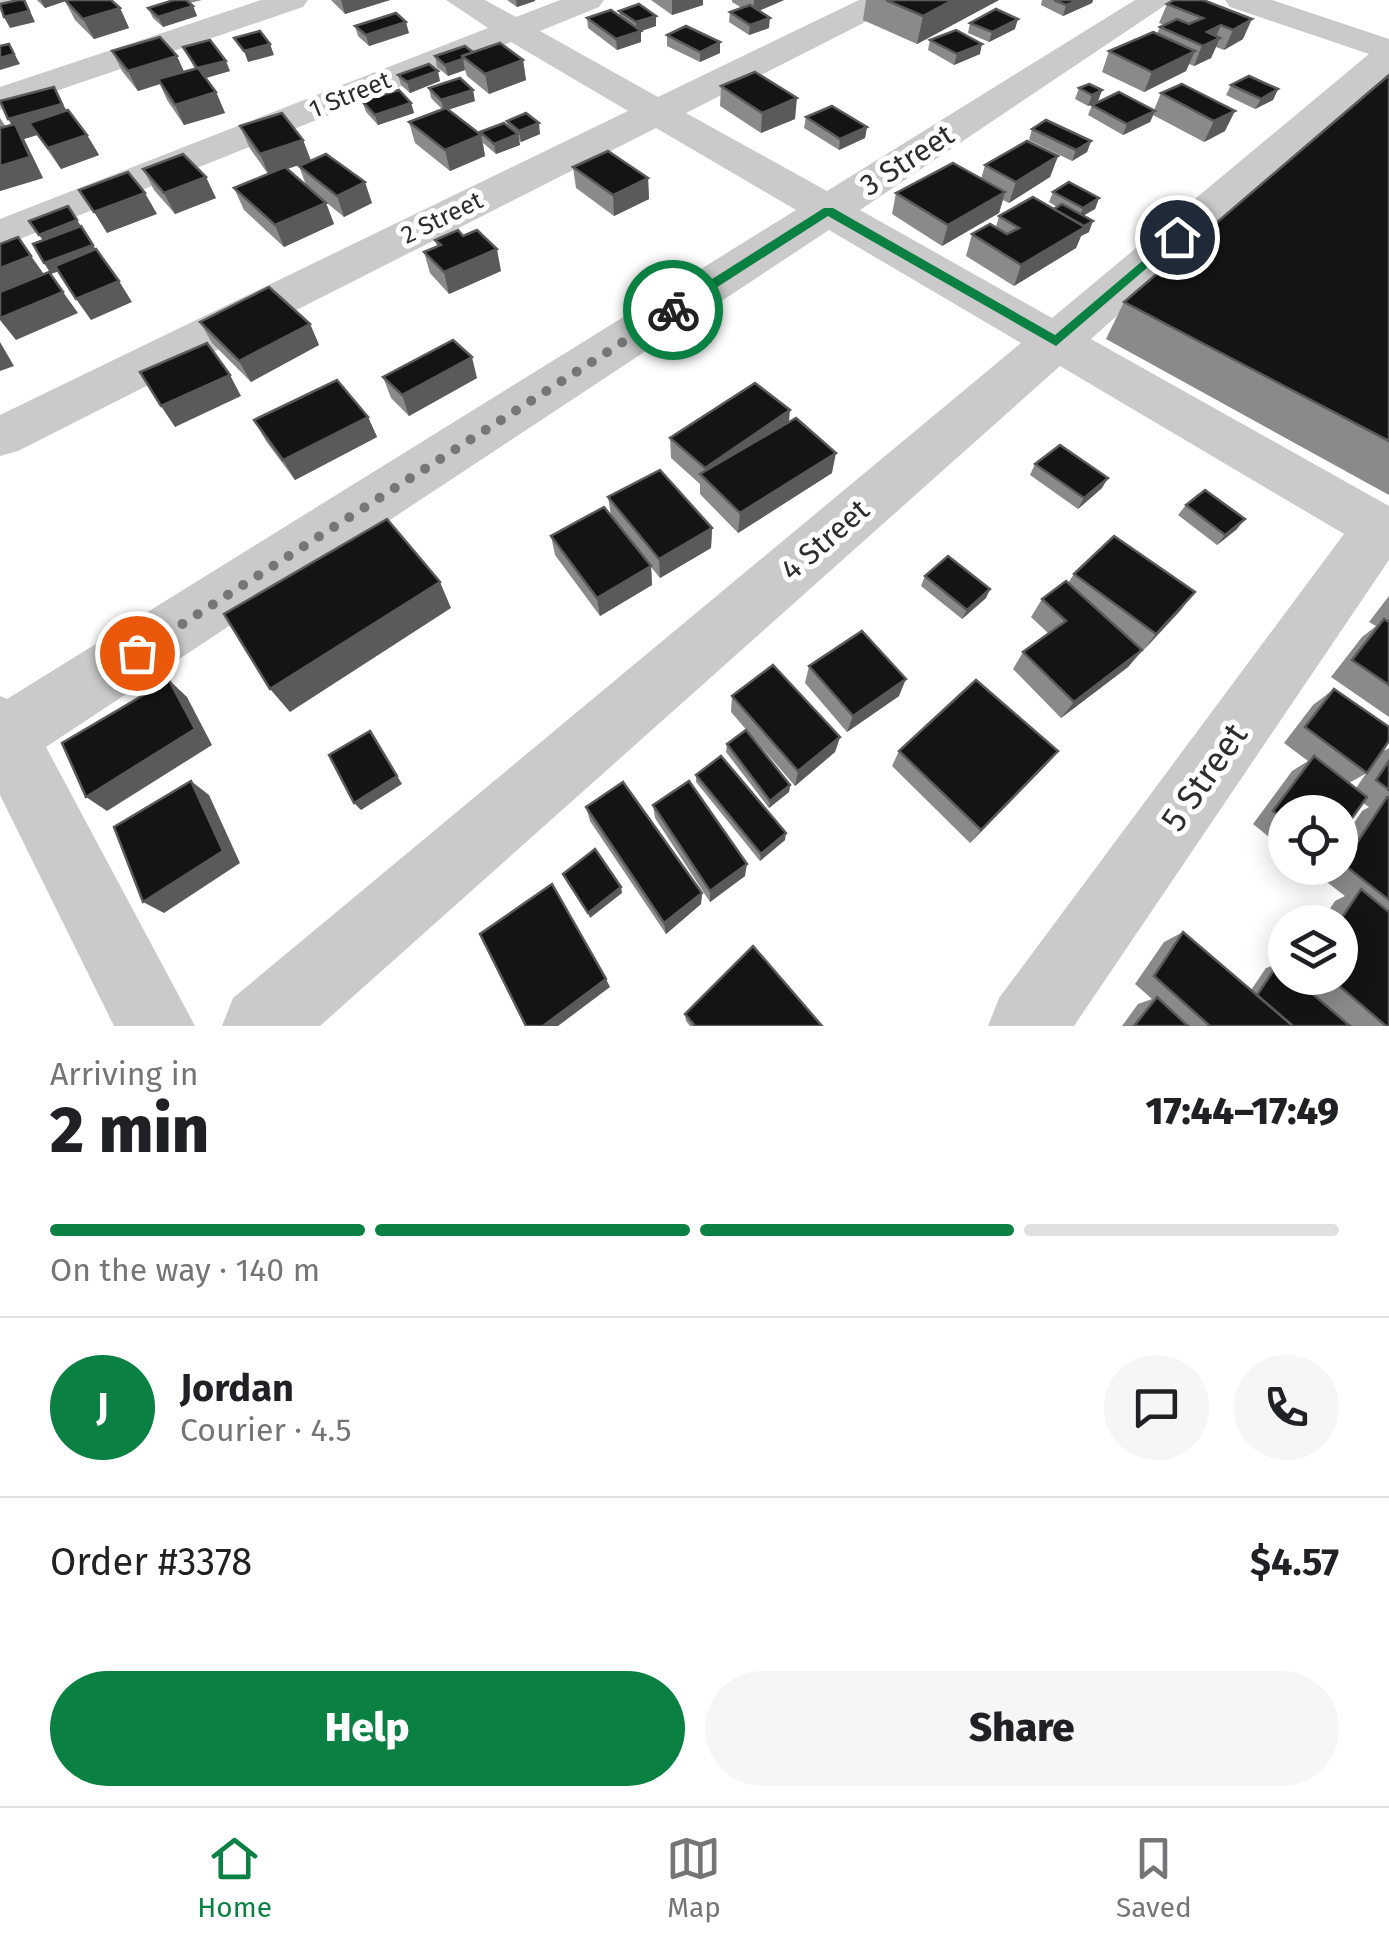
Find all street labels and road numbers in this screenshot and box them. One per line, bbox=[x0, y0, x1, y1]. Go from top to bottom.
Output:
street label: 1 Street bbox=[305, 65, 396, 125]
street label: 3 Street bbox=[853, 116, 961, 204]
street label: 2 Street bbox=[396, 185, 488, 251]
street label: 4 Street bbox=[773, 492, 877, 588]
street label: 5 Street bbox=[1152, 715, 1256, 839]

